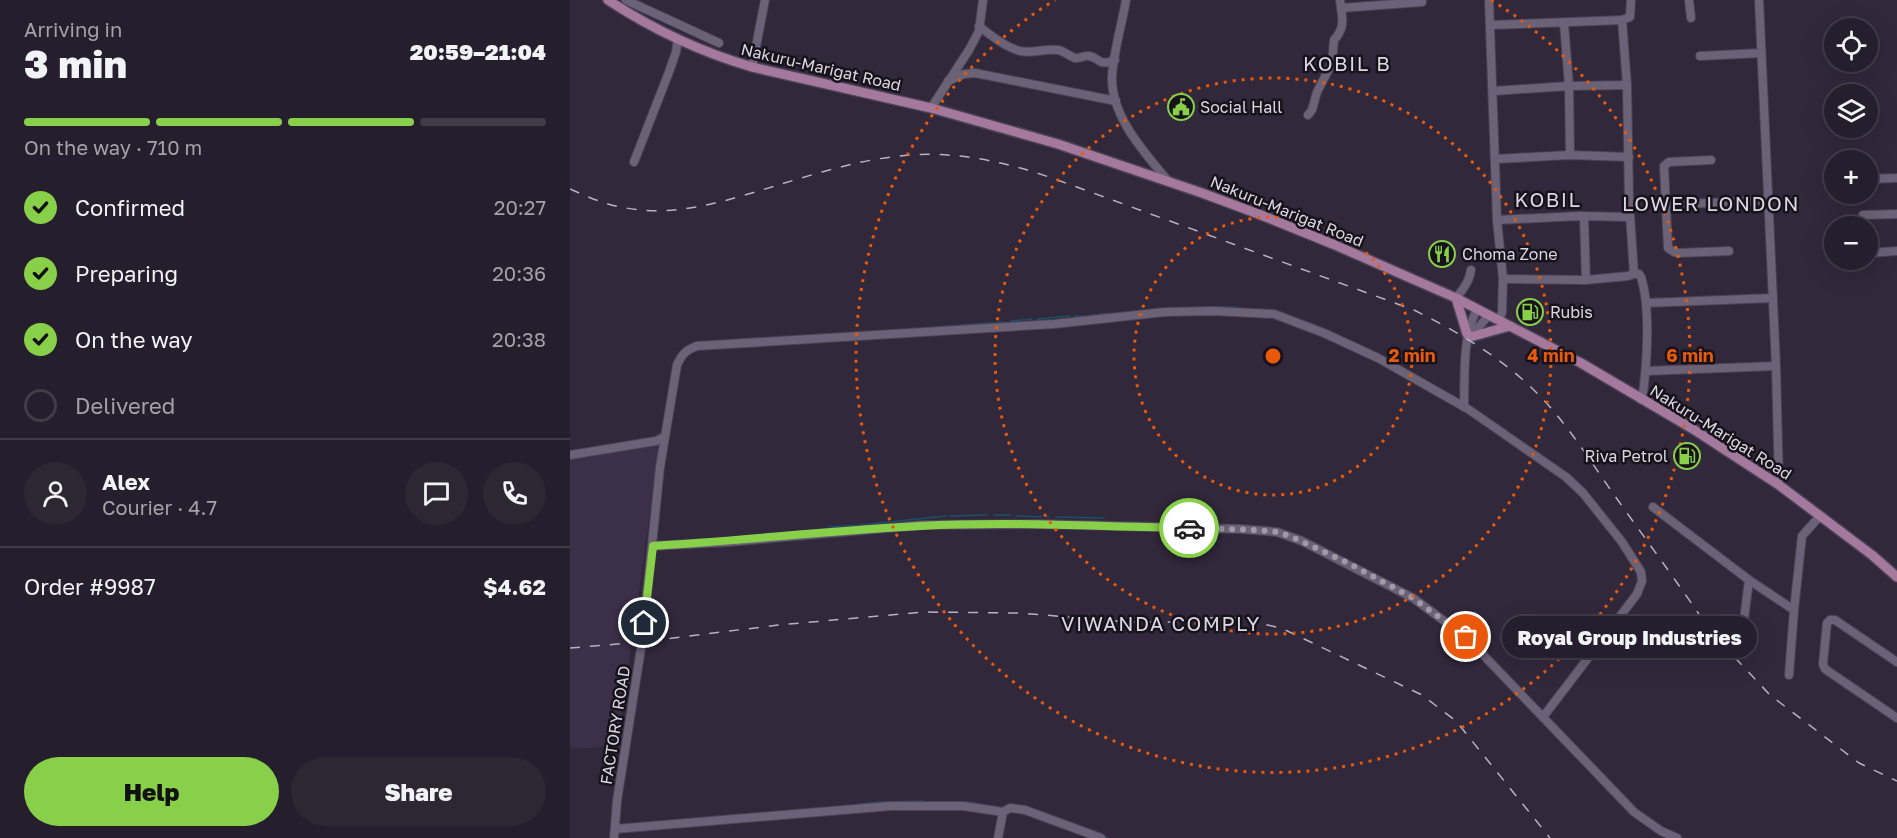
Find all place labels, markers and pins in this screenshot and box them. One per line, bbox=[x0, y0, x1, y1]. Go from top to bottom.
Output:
public building icon: Social Hall bbox=[1166, 92, 1196, 122]
place label: Social Hall bbox=[1200, 97, 1282, 117]
restaurant icon: Choma Zone bbox=[1427, 239, 1457, 269]
place label: Choma Zone bbox=[1462, 244, 1558, 264]
fuel station icon: Rubis bbox=[1515, 297, 1545, 327]
place label: Rubis bbox=[1550, 302, 1593, 322]
centre of rings bbox=[1263, 346, 1283, 366]
fuel station icon: Riva Petrol bbox=[1672, 441, 1702, 471]
place label: Riva Petrol bbox=[1585, 446, 1668, 466]
pin bbox=[618, 597, 669, 648]
pin bbox=[1440, 611, 1491, 662]
callout: Royal Group Industries bbox=[1502, 616, 1757, 658]

